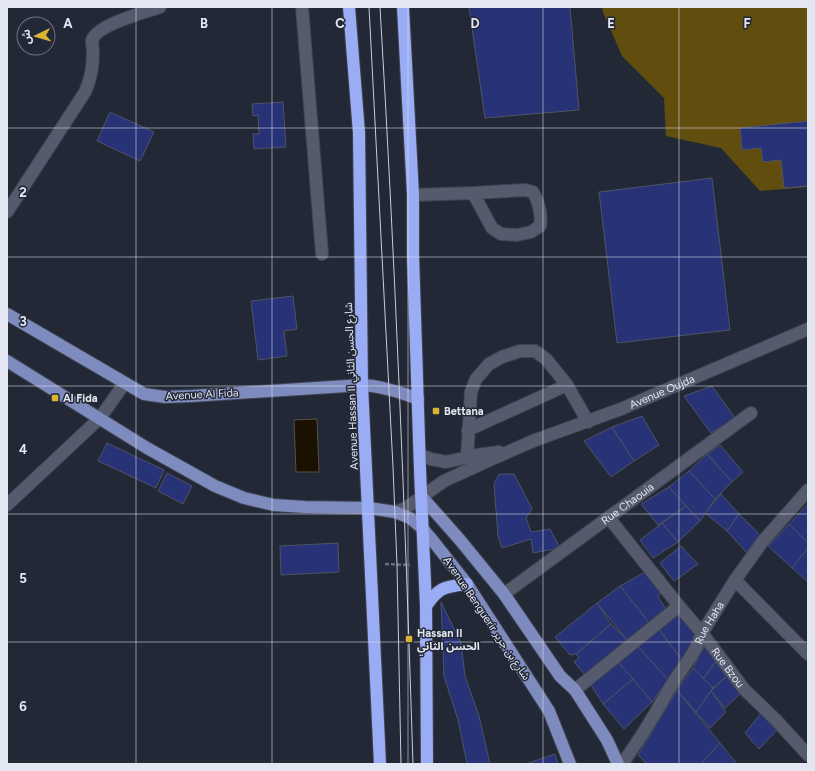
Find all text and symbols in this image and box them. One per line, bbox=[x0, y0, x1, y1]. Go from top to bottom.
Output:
north arrow bbox=[16, 16, 56, 56]
text: A bbox=[63, 16, 73, 31]
text: B bbox=[200, 16, 208, 31]
text: C bbox=[335, 16, 345, 31]
text: D bbox=[470, 16, 480, 31]
text: E bbox=[607, 16, 615, 31]
text: F bbox=[743, 16, 751, 31]
text: ش bbox=[19, 29, 34, 45]
text: 2 bbox=[19, 185, 27, 200]
street label: Avenue Hassan II شارع الحسن الثاني bbox=[342, 301, 363, 470]
text: 3 bbox=[19, 314, 27, 329]
street label: Avenue Oujda bbox=[627, 372, 697, 412]
street label: Avenue Al Fida bbox=[165, 386, 239, 403]
place label: Al Fida bbox=[63, 392, 98, 405]
marker: Al Fida bbox=[50, 393, 60, 403]
place label: Bettana bbox=[444, 405, 484, 418]
marker: Bettana bbox=[431, 406, 441, 416]
text: 4 bbox=[19, 442, 27, 457]
street label: Rue Chaouia bbox=[599, 480, 657, 528]
street label: Avenue Benguerir شارع بن جرير bbox=[440, 554, 533, 683]
text: 5 bbox=[19, 571, 27, 586]
street label: Rue Haha bbox=[692, 599, 727, 647]
place label: Hassan II الحسن الثاني bbox=[417, 627, 480, 656]
marker: Hassan II الحسن الثاني bbox=[404, 634, 414, 644]
street label: Rue Bzou bbox=[708, 645, 747, 690]
text: 6 bbox=[19, 699, 27, 714]

